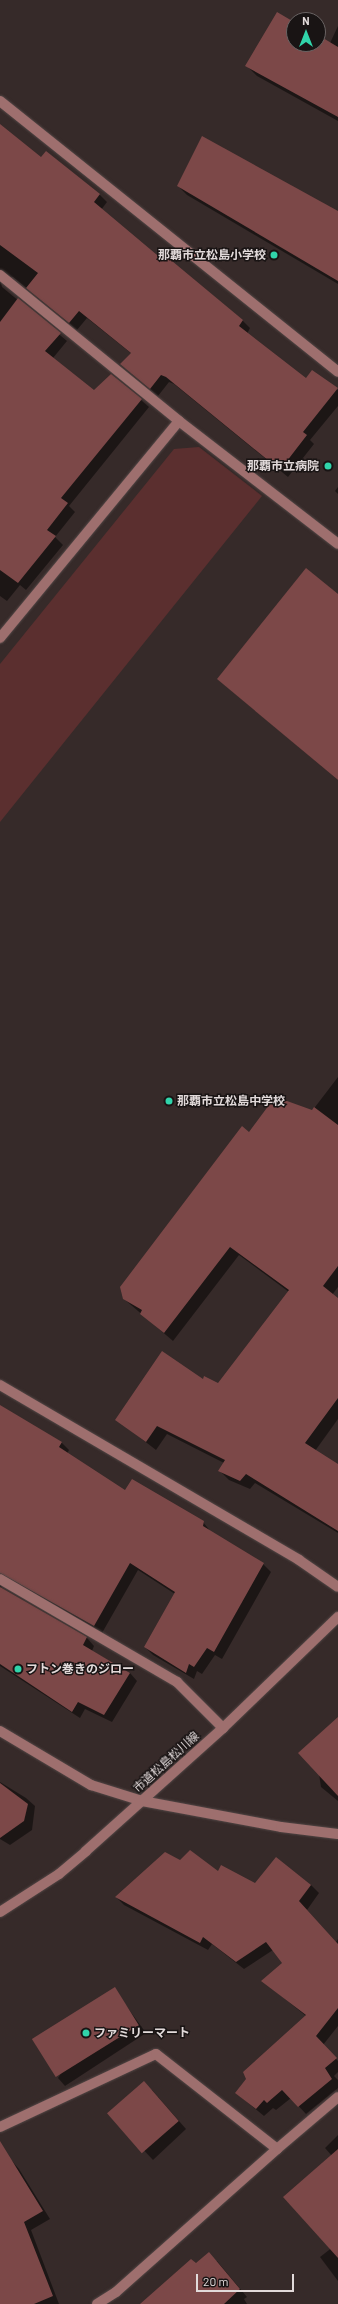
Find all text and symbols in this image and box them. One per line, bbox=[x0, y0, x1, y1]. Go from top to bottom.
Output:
north arrow bbox=[286, 12, 326, 52]
text: N bbox=[302, 14, 310, 27]
place label: 那覇市立松島小学校 bbox=[158, 248, 266, 262]
marker: 那覇市立松島小学校 bbox=[269, 250, 279, 260]
place label: 那覇市立病院 bbox=[247, 459, 319, 473]
marker: 那覇市立病院 bbox=[322, 460, 334, 472]
place label: 那覇市立松島中学校 bbox=[177, 1094, 285, 1108]
marker: 那覇市立松島中学校 bbox=[164, 1096, 174, 1106]
place label: フトン巻きのジロー bbox=[26, 1662, 134, 1676]
marker: フトン巻きのジロー bbox=[13, 1664, 23, 1674]
street label: 市道松島松川線 bbox=[130, 1729, 202, 1795]
place label: ファミリーマート bbox=[94, 2026, 190, 2040]
marker: ファミリーマート bbox=[81, 2028, 91, 2038]
scale bar bbox=[198, 2266, 296, 2292]
text: 20 m bbox=[203, 2274, 229, 2288]

